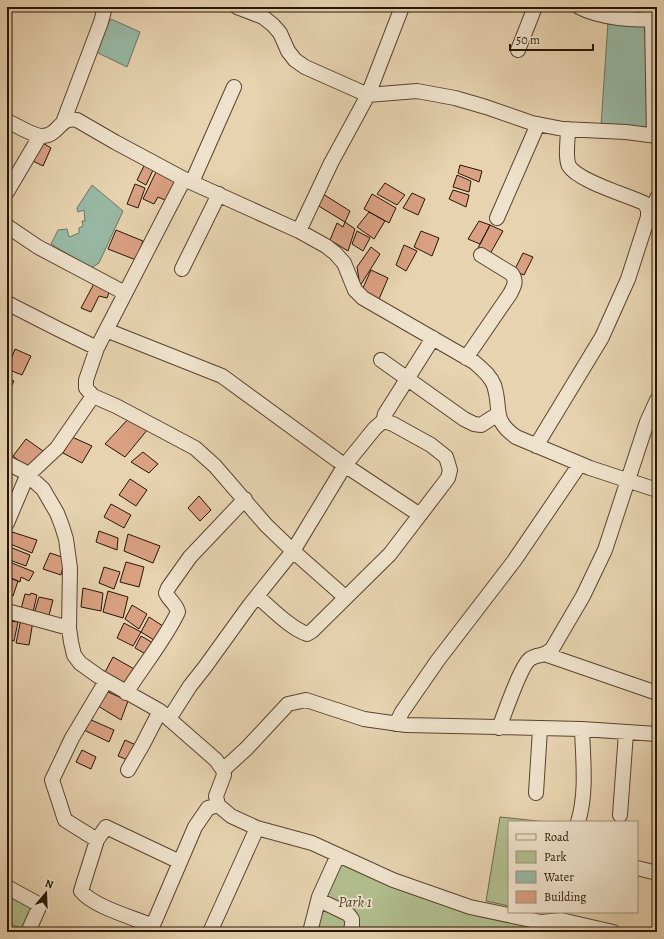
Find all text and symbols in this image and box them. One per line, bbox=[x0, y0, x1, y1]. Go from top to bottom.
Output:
scale bar bbox=[510, 26, 593, 52]
text: 50 m bbox=[516, 32, 540, 48]
legend bbox=[508, 821, 638, 913]
text: Road bbox=[544, 829, 570, 845]
text: Park bbox=[544, 849, 567, 865]
text: Water bbox=[543, 869, 574, 885]
north arrow bbox=[26, 873, 66, 913]
text: N bbox=[43, 876, 55, 892]
text: Building bbox=[544, 889, 586, 905]
park label: Park 1 bbox=[338, 892, 372, 912]

